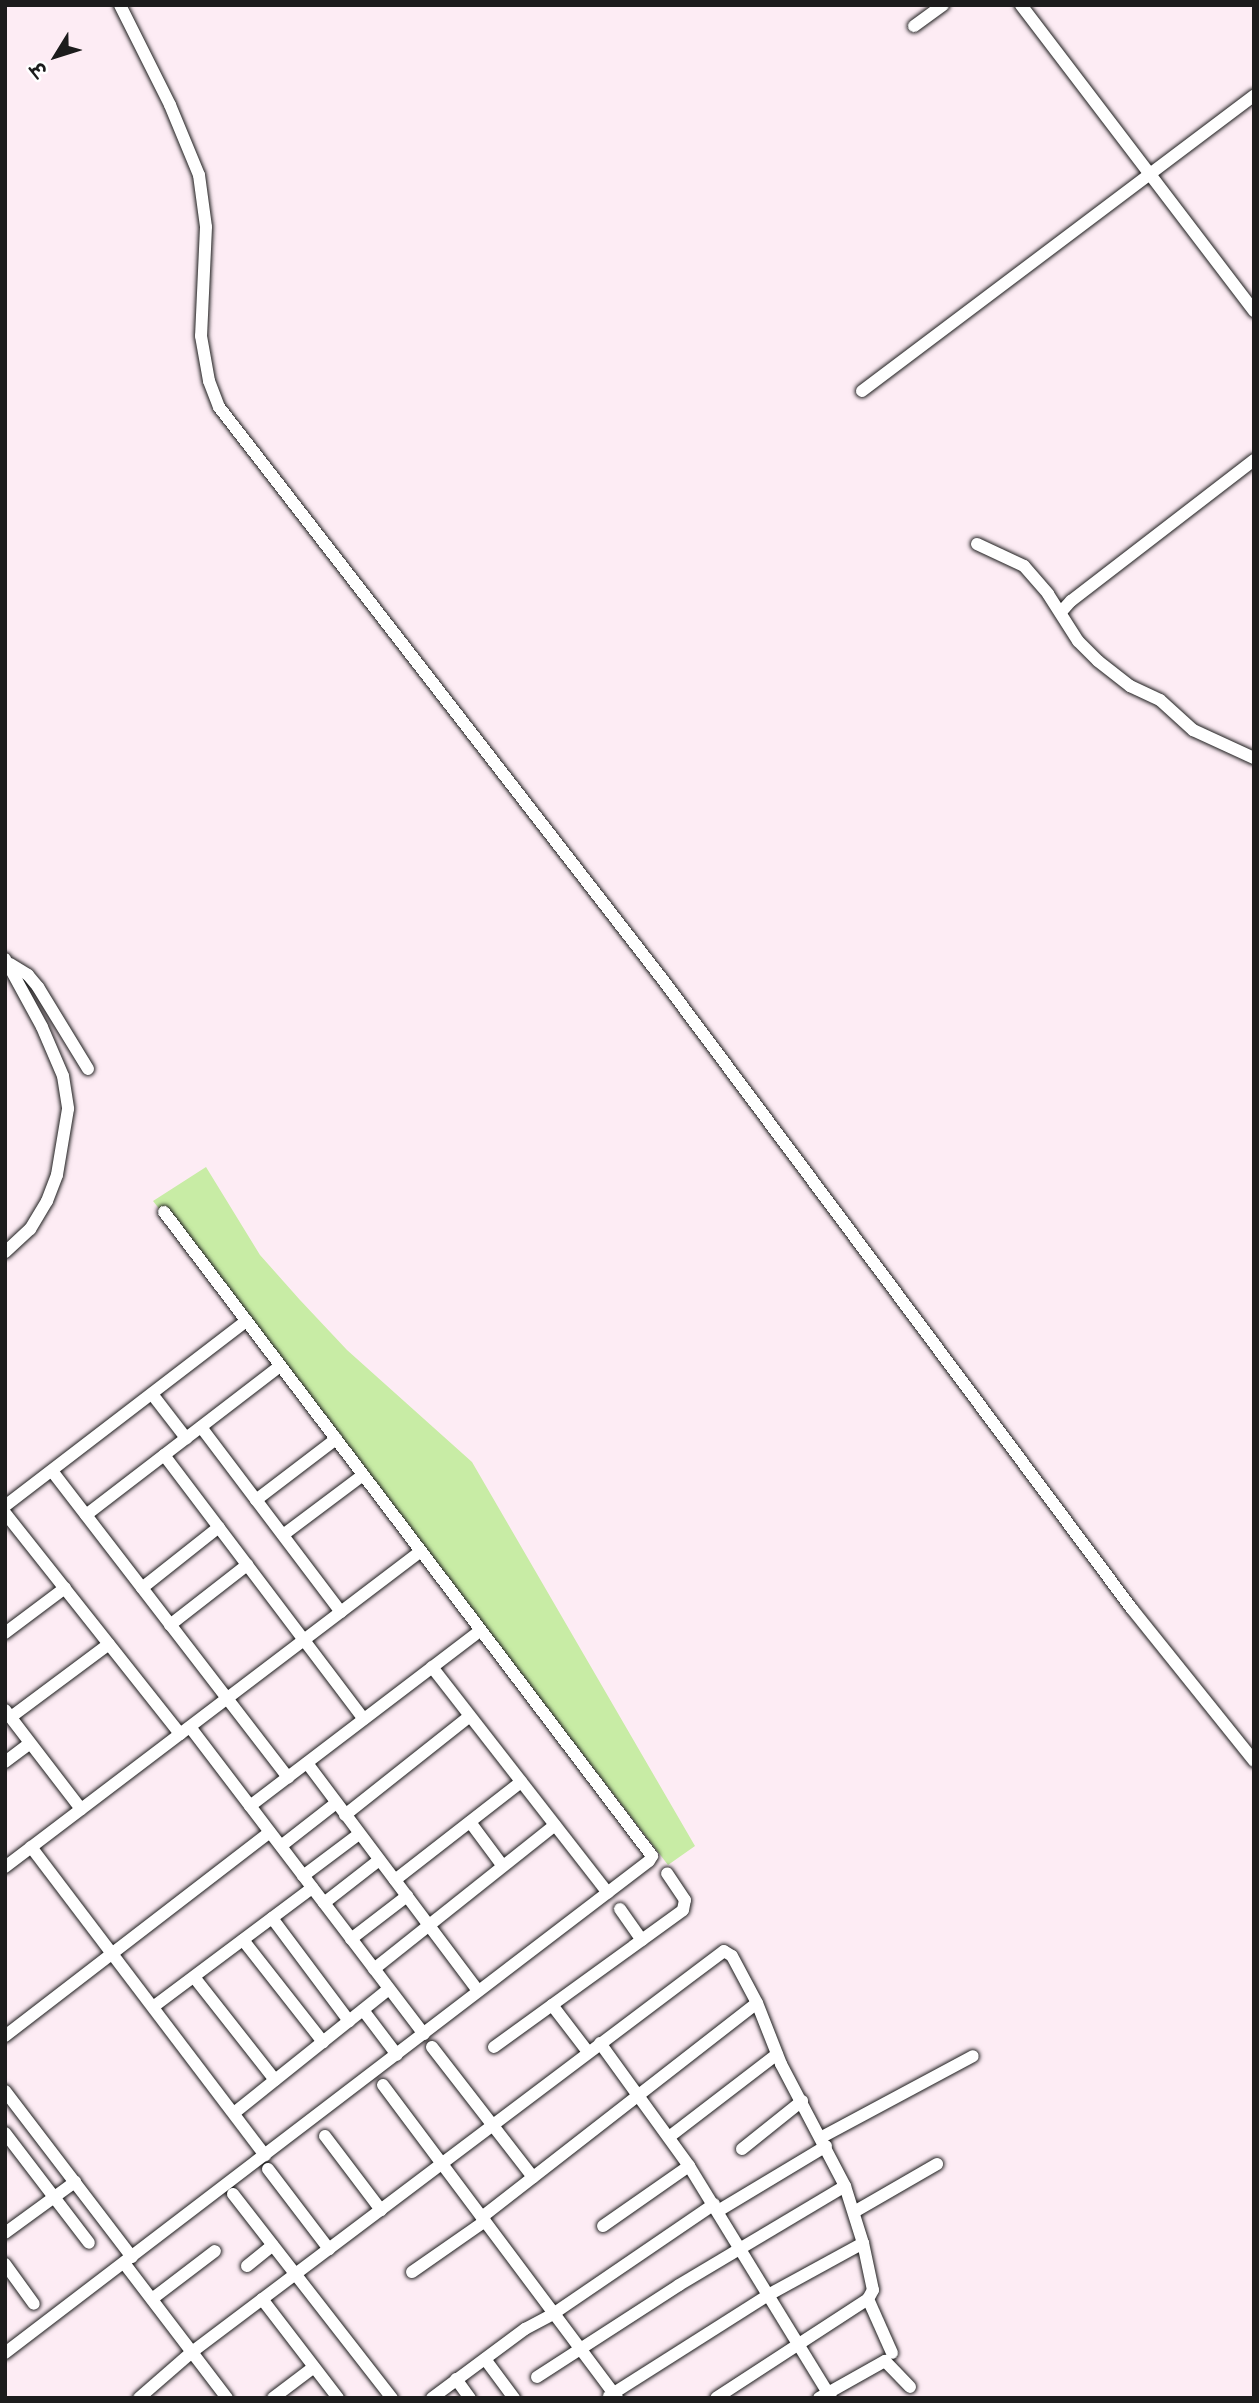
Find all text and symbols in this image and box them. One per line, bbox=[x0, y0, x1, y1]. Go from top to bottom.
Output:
north arrow bbox=[21, 21, 91, 91]
text: उ bbox=[22, 54, 56, 84]

